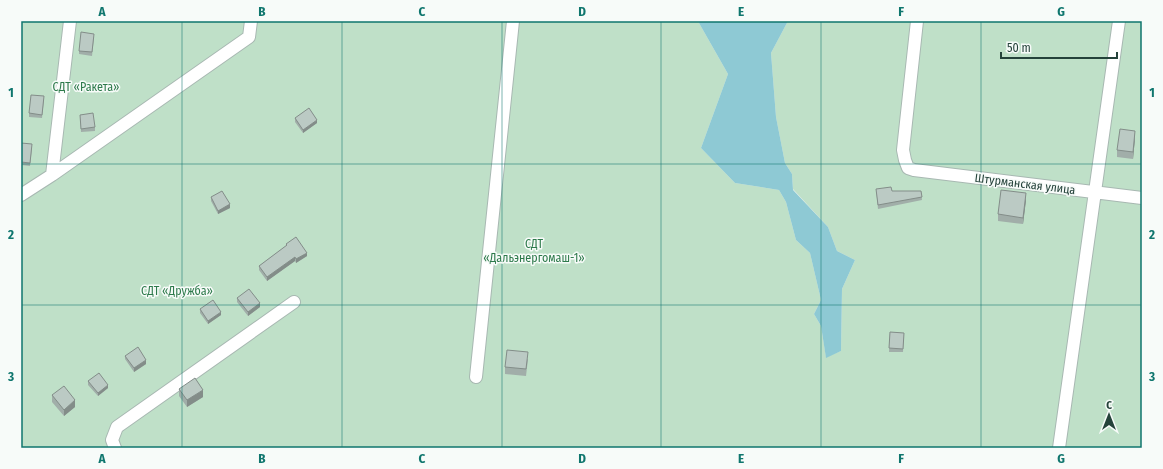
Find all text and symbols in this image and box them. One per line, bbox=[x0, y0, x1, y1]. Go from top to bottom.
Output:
text: A bbox=[97, 4, 106, 19]
text: B bbox=[258, 4, 266, 19]
text: C bbox=[419, 4, 426, 19]
text: D bbox=[578, 4, 586, 19]
text: E bbox=[738, 4, 744, 19]
text: F bbox=[898, 4, 904, 19]
text: G bbox=[1057, 4, 1065, 19]
scale bar bbox=[1001, 34, 1117, 60]
text: 50 m bbox=[1007, 41, 1031, 55]
park label: СДТ «Ракета» bbox=[53, 80, 119, 94]
text: 1 bbox=[8, 85, 14, 100]
text: 1 bbox=[1149, 85, 1155, 100]
street label: Штурманская улица bbox=[974, 171, 1076, 197]
text: 2 bbox=[7, 227, 14, 242]
text: 2 bbox=[1148, 227, 1155, 242]
park label: СДТ «Дальэнергомаш-1» bbox=[483, 237, 585, 265]
park label: СДТ «Дружба» bbox=[141, 284, 213, 298]
text: 3 bbox=[7, 369, 14, 384]
text: 3 bbox=[1148, 369, 1155, 384]
north arrow bbox=[1089, 395, 1129, 435]
text: С bbox=[1106, 399, 1112, 412]
text: A bbox=[97, 451, 106, 466]
text: B bbox=[258, 451, 266, 466]
text: C bbox=[419, 451, 426, 466]
text: D bbox=[578, 451, 586, 466]
text: E bbox=[738, 451, 744, 466]
text: F bbox=[898, 451, 904, 466]
text: G bbox=[1057, 451, 1065, 466]

